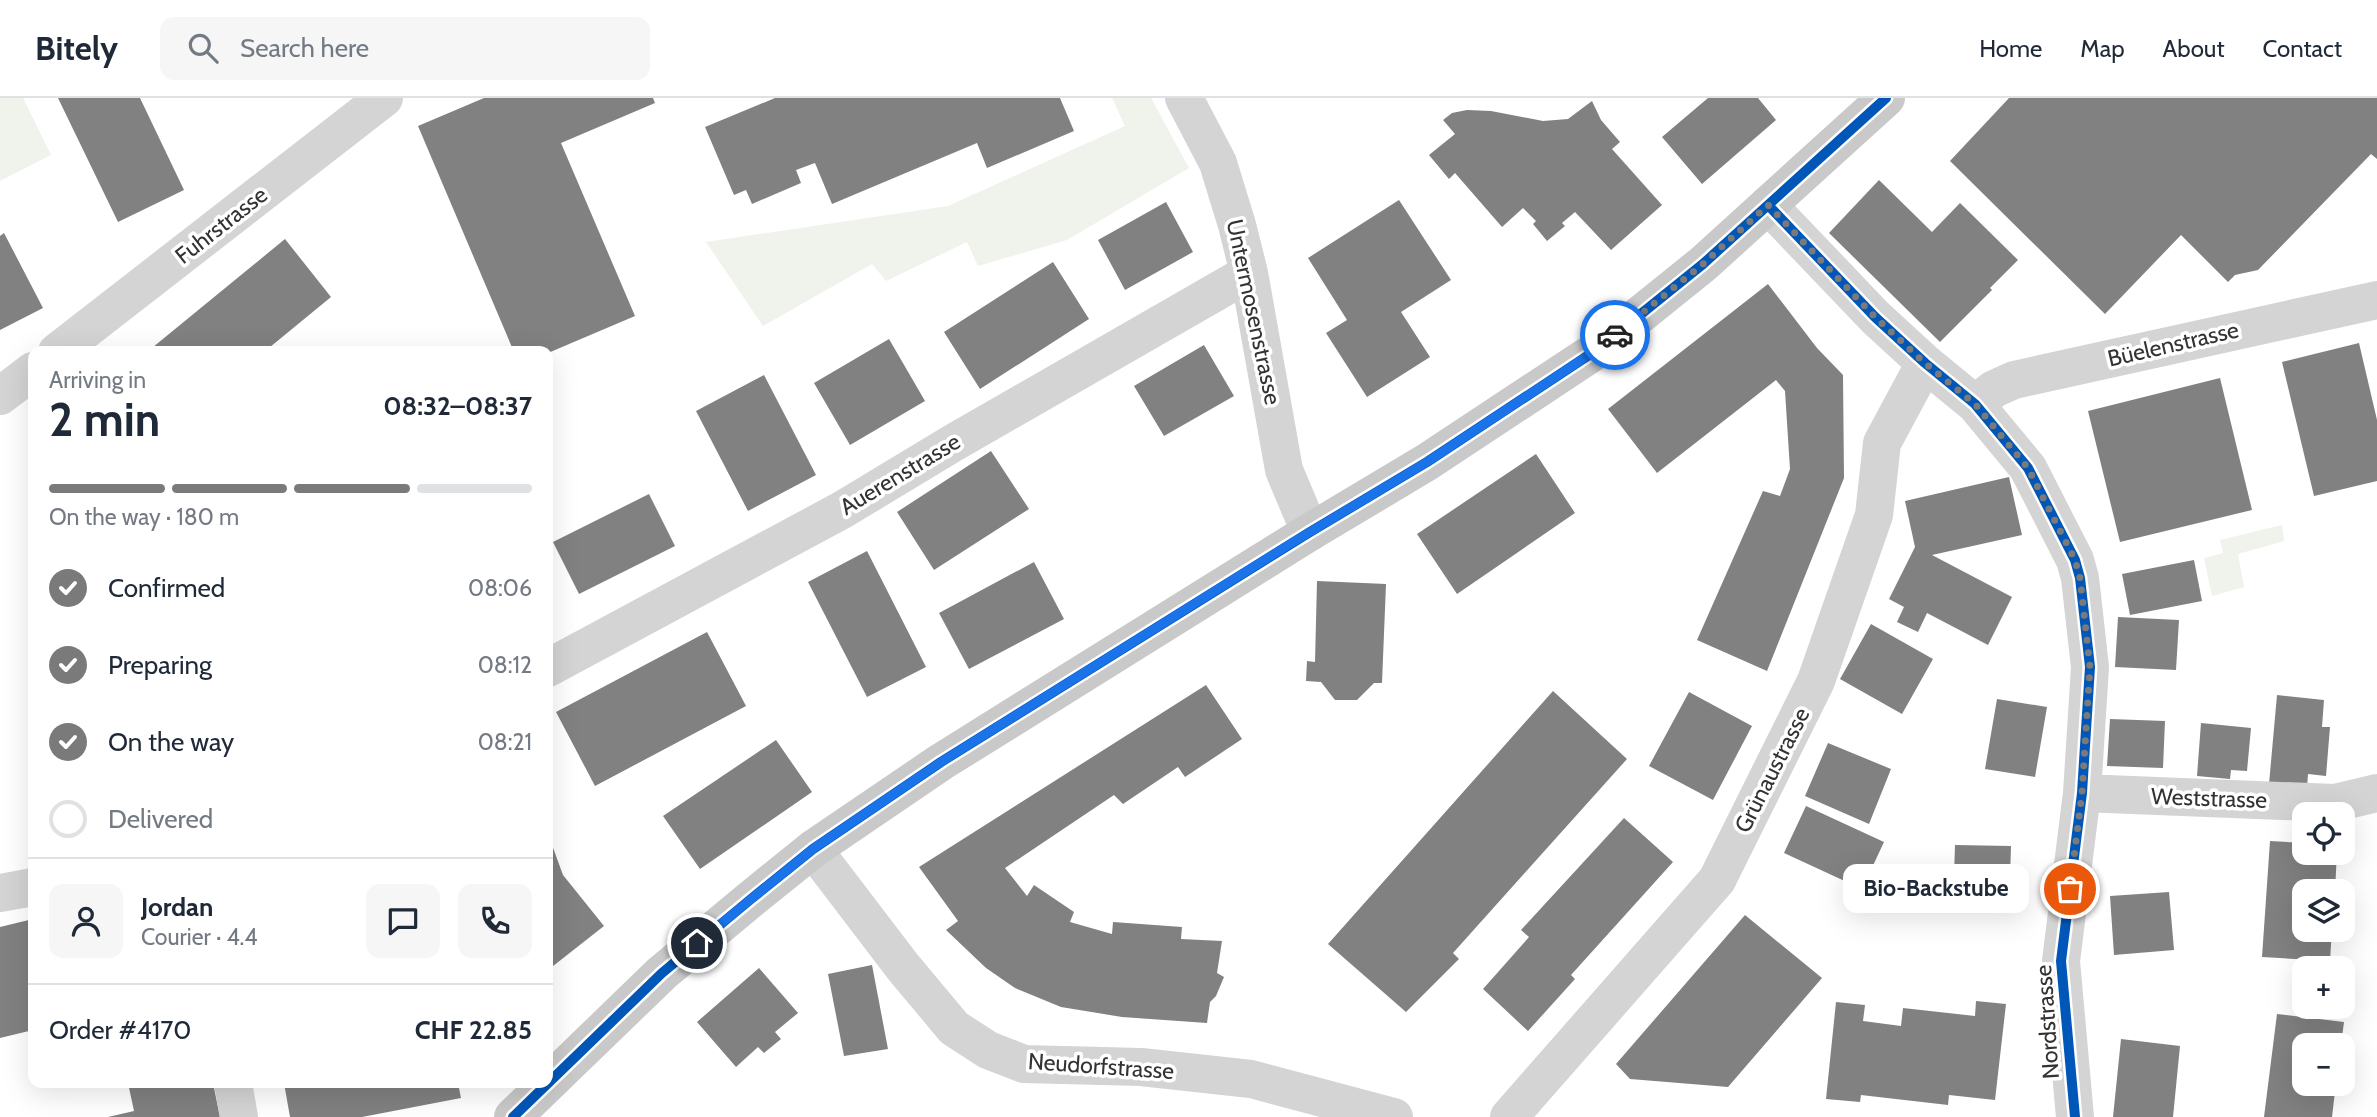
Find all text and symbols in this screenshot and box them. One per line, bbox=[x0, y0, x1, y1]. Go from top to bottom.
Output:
search box bbox=[160, 17, 650, 80]
text: Bitely bbox=[35, 28, 118, 68]
icon: search bbox=[184, 29, 222, 67]
text: Search here bbox=[240, 32, 369, 64]
text: Home bbox=[1979, 34, 2042, 63]
text: Map bbox=[2080, 34, 2125, 63]
text: About bbox=[2163, 34, 2225, 63]
text: Contact bbox=[2263, 34, 2342, 63]
street label: Fuhrstrasse bbox=[169, 180, 273, 270]
street label: Untermosenstrasse bbox=[1221, 217, 1287, 408]
courier bbox=[1580, 300, 1650, 370]
street label: Büelenstrasse bbox=[2105, 315, 2241, 373]
icon: car bbox=[1596, 316, 1634, 354]
text: Arriving in bbox=[49, 366, 146, 394]
text: 08:32–08:37 bbox=[383, 390, 532, 422]
text: 2 min bbox=[49, 392, 160, 448]
street label: Auerenstrasse bbox=[835, 427, 966, 521]
text: On the way · 180 m bbox=[49, 503, 239, 531]
icon: check bbox=[49, 569, 87, 607]
text: Confirmed bbox=[108, 572, 225, 604]
text: 08:06 bbox=[468, 574, 532, 602]
icon: check bbox=[49, 646, 87, 684]
text: Preparing bbox=[108, 649, 212, 681]
text: 08:12 bbox=[478, 651, 532, 679]
street label: Grünaustrasse bbox=[1728, 702, 1816, 837]
icon: check bbox=[49, 723, 87, 761]
text: On the way bbox=[108, 726, 234, 758]
text: 08:21 bbox=[478, 728, 532, 756]
street label: Weststrasse bbox=[2150, 782, 2268, 814]
map controls bbox=[2292, 802, 2355, 1096]
button: locate bbox=[2292, 802, 2355, 865]
text: Delivered bbox=[108, 803, 213, 835]
pin bbox=[2040, 859, 2100, 919]
callout: Bio-Backstube bbox=[1842, 864, 2028, 914]
icon: bag bbox=[2051, 870, 2089, 908]
text: Bio-Backstube bbox=[1863, 874, 2009, 902]
button: layers bbox=[2292, 879, 2355, 942]
button: person bbox=[49, 884, 123, 958]
button: chat bbox=[366, 884, 440, 958]
button: phone bbox=[458, 884, 532, 958]
text: Jordan bbox=[141, 891, 213, 923]
pin bbox=[667, 913, 727, 973]
text: Courier · 4.4 bbox=[141, 923, 258, 951]
icon: home bbox=[678, 924, 716, 962]
button: + bbox=[2292, 956, 2355, 1019]
street label: Nordstrasse bbox=[2029, 964, 2065, 1080]
text: Order #4170 bbox=[49, 1014, 191, 1046]
text: CHF 22.85 bbox=[415, 1014, 532, 1046]
button: − bbox=[2292, 1033, 2355, 1096]
street label: Neudorfstrasse bbox=[1027, 1047, 1175, 1085]

